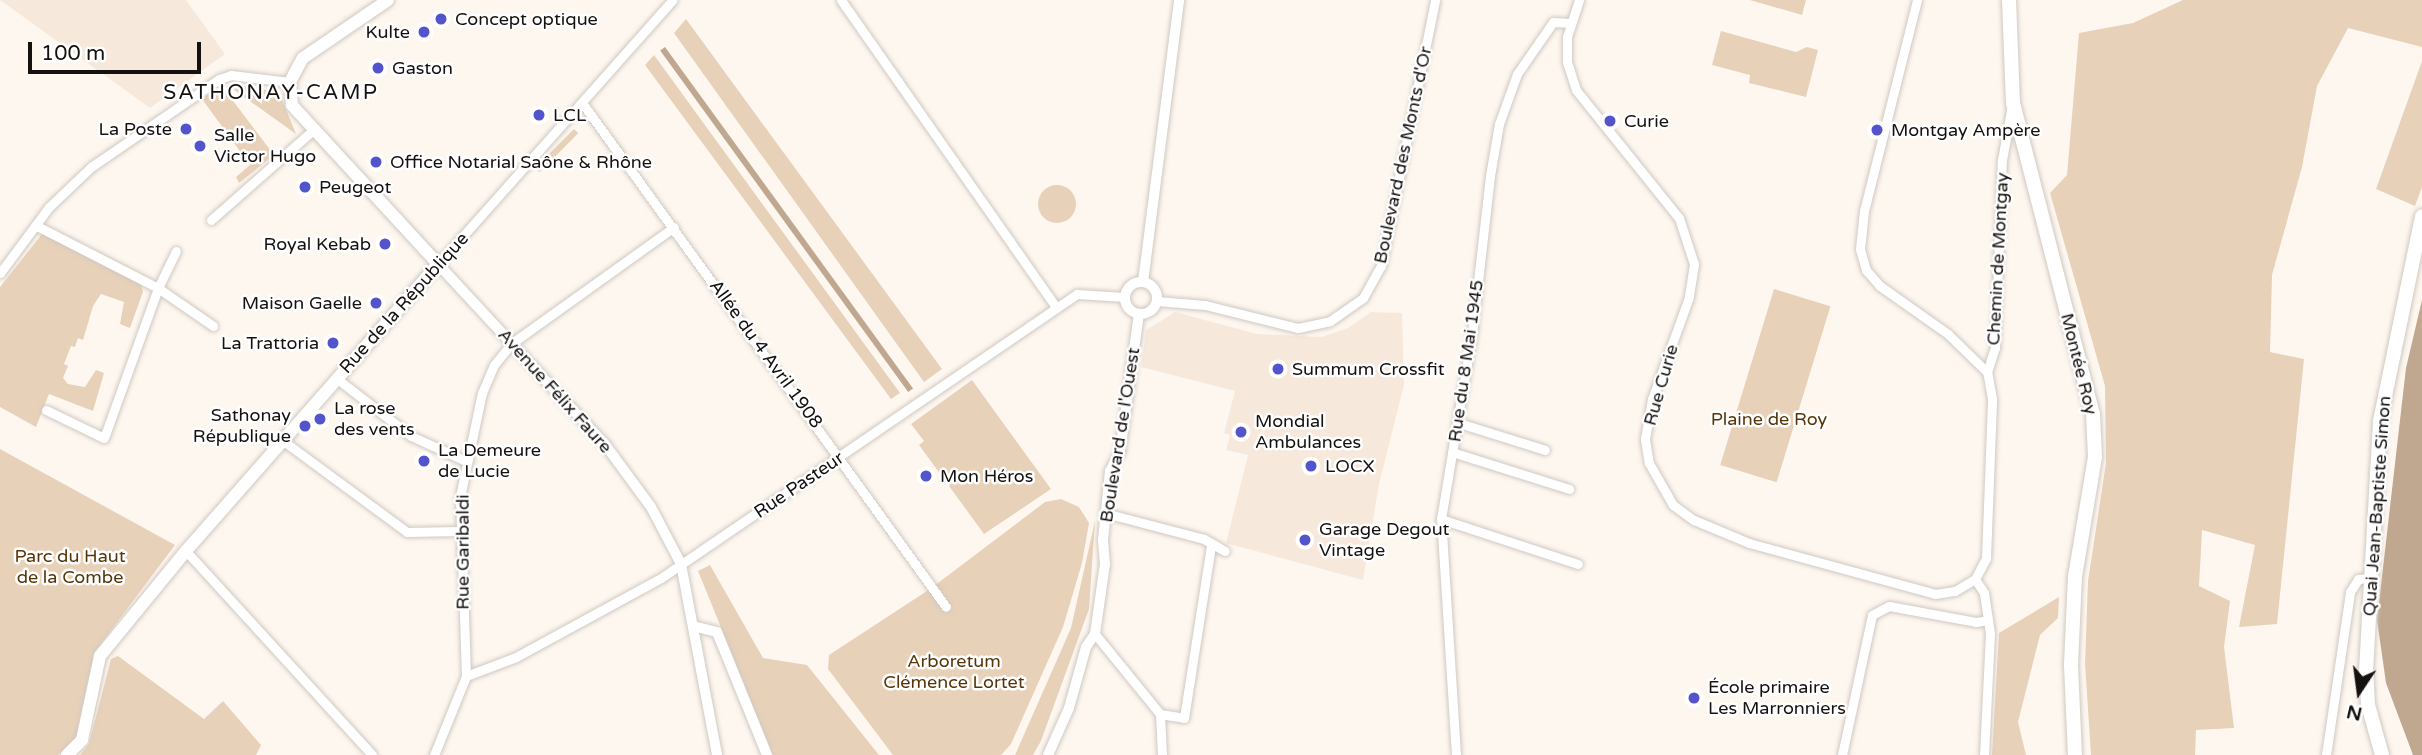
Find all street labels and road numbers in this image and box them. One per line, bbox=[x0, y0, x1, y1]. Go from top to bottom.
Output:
street label: Boulevard des Monts d'Or bbox=[1369, 44, 1437, 266]
street label: Chemin de Montgay bbox=[1983, 172, 2013, 346]
street label: Rue de la République bbox=[335, 228, 473, 378]
street label: Allée du 4 Avril 1908 bbox=[705, 275, 827, 433]
street label: Rue du 8 Mai 1945 bbox=[1444, 279, 1488, 443]
street label: Montée Roy bbox=[2056, 311, 2102, 417]
street label: Avenue Félix Faure bbox=[493, 324, 617, 458]
street label: Rue Curie bbox=[1639, 342, 1683, 428]
street label: Boulevard de l'Ouest bbox=[1096, 346, 1144, 524]
street label: Quai Jean-Baptiste Simon bbox=[2359, 395, 2395, 617]
street label: Rue Pasteur bbox=[750, 447, 848, 523]
street label: Rue Garibaldi bbox=[452, 494, 474, 610]

